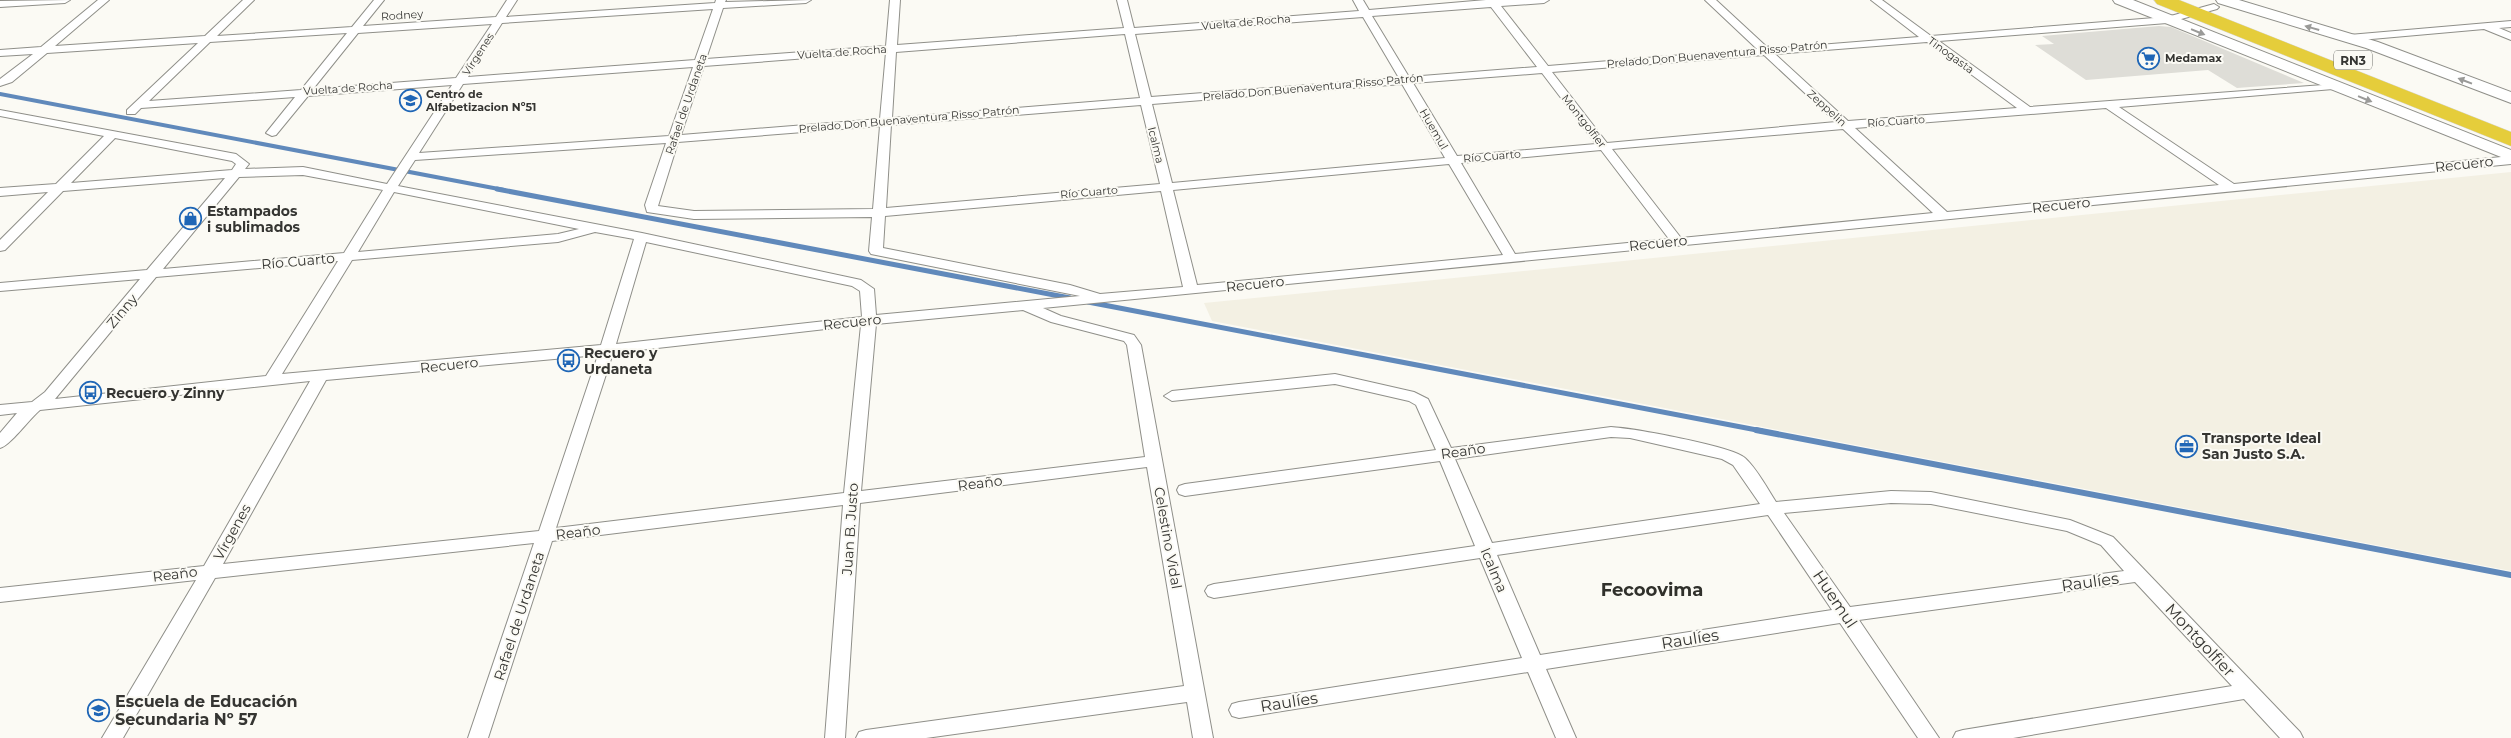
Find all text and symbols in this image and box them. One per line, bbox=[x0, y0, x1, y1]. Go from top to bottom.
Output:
street label: Rodney bbox=[380, 7, 424, 23]
street label: Vuelta de Rocha bbox=[1201, 11, 1291, 33]
one-way arrow bbox=[2304, 23, 2319, 31]
one-way arrow bbox=[2190, 28, 2205, 36]
street label: Vírgenes bbox=[459, 29, 497, 78]
street label: Tinogasta bbox=[1925, 34, 1977, 76]
street label: Prelado Don Buenaventura Risso Patrón bbox=[1606, 37, 1828, 71]
street label: Vuelta de Rocha bbox=[797, 42, 887, 62]
supermarket icon: Medamax bbox=[2137, 46, 2161, 70]
road number: RN3 bbox=[2334, 50, 2372, 70]
place label: Medamax bbox=[2165, 51, 2222, 65]
street label: Rafael de Urdaneta bbox=[662, 52, 710, 156]
street label: Prelado Don Buenaventura Risso Patrón bbox=[1202, 70, 1424, 104]
one-way arrow bbox=[2458, 77, 2473, 84]
street label: Vuelta de Rocha bbox=[303, 78, 393, 98]
place label: Centro de Alfabetizacion Nº51 bbox=[425, 87, 536, 114]
street label: Zeppelin bbox=[1804, 87, 1850, 129]
school or university icon: Centro de Alfabetizacion Nº51 bbox=[398, 88, 422, 112]
street label: Montgolfier bbox=[1559, 91, 1609, 151]
one-way arrow bbox=[2358, 95, 2372, 103]
street label: Prelado Don Buenaventura Risso Patrón bbox=[798, 102, 1020, 136]
street label: Huemul bbox=[1417, 106, 1451, 152]
street label: Río Cuarto bbox=[1867, 112, 1925, 130]
street label: Icalma bbox=[1145, 125, 1167, 165]
street label: Río Cuarto bbox=[1463, 146, 1522, 165]
street label: Recuero bbox=[2434, 152, 2494, 176]
street label: Río Cuarto bbox=[1060, 182, 1119, 201]
street label: Recuero bbox=[2031, 193, 2091, 217]
place label: Estampados i sublimados bbox=[207, 202, 301, 236]
shop icon: Estampados i sublimados bbox=[179, 207, 203, 231]
street label: Recuero bbox=[1628, 231, 1688, 255]
street label: Río Cuarto bbox=[261, 249, 336, 273]
street label: Recuero bbox=[1225, 272, 1285, 296]
street label: Zinny bbox=[103, 290, 142, 332]
street label: Recuero bbox=[822, 310, 882, 334]
place label: Recuero y Urdaneta bbox=[584, 344, 658, 378]
bus stop icon: Recuero y Urdaneta bbox=[556, 349, 580, 373]
street label: Recuero bbox=[419, 353, 479, 377]
bus stop icon: Recuero y Zinny bbox=[78, 381, 102, 405]
place label: Recuero y Zinny bbox=[106, 384, 225, 402]
place label: Transporte Ideal San Justo S.A. bbox=[2202, 429, 2321, 463]
office icon: Transporte Ideal San Justo S.A. bbox=[2174, 434, 2198, 458]
street label: Reaño bbox=[1440, 439, 1487, 463]
street label: Reaño bbox=[957, 471, 1004, 495]
street label: Juan B. Justo bbox=[838, 482, 862, 577]
street label: Celestino Vidal bbox=[1150, 486, 1186, 590]
street label: Vírgenes bbox=[209, 501, 255, 563]
street label: Reaño bbox=[555, 520, 602, 544]
street label: Icalma bbox=[1476, 545, 1512, 595]
street label: Rafael de Urdaneta bbox=[490, 549, 548, 683]
street label: Reaño bbox=[152, 562, 199, 586]
street label: Huemul bbox=[1809, 567, 1861, 631]
street label: Raulíes bbox=[2060, 569, 2120, 595]
district label: Fecoovima bbox=[1601, 579, 1703, 601]
street label: Montgolfier bbox=[2161, 599, 2239, 681]
street label: Raulíes bbox=[1660, 625, 1720, 653]
street label: Raulíes bbox=[1259, 688, 1319, 716]
place label: Escuela de Educación Secundaria Nº 57 bbox=[115, 692, 298, 729]
school or university icon: Escuela de Educación Secundaria Nº 57 bbox=[87, 698, 111, 722]

